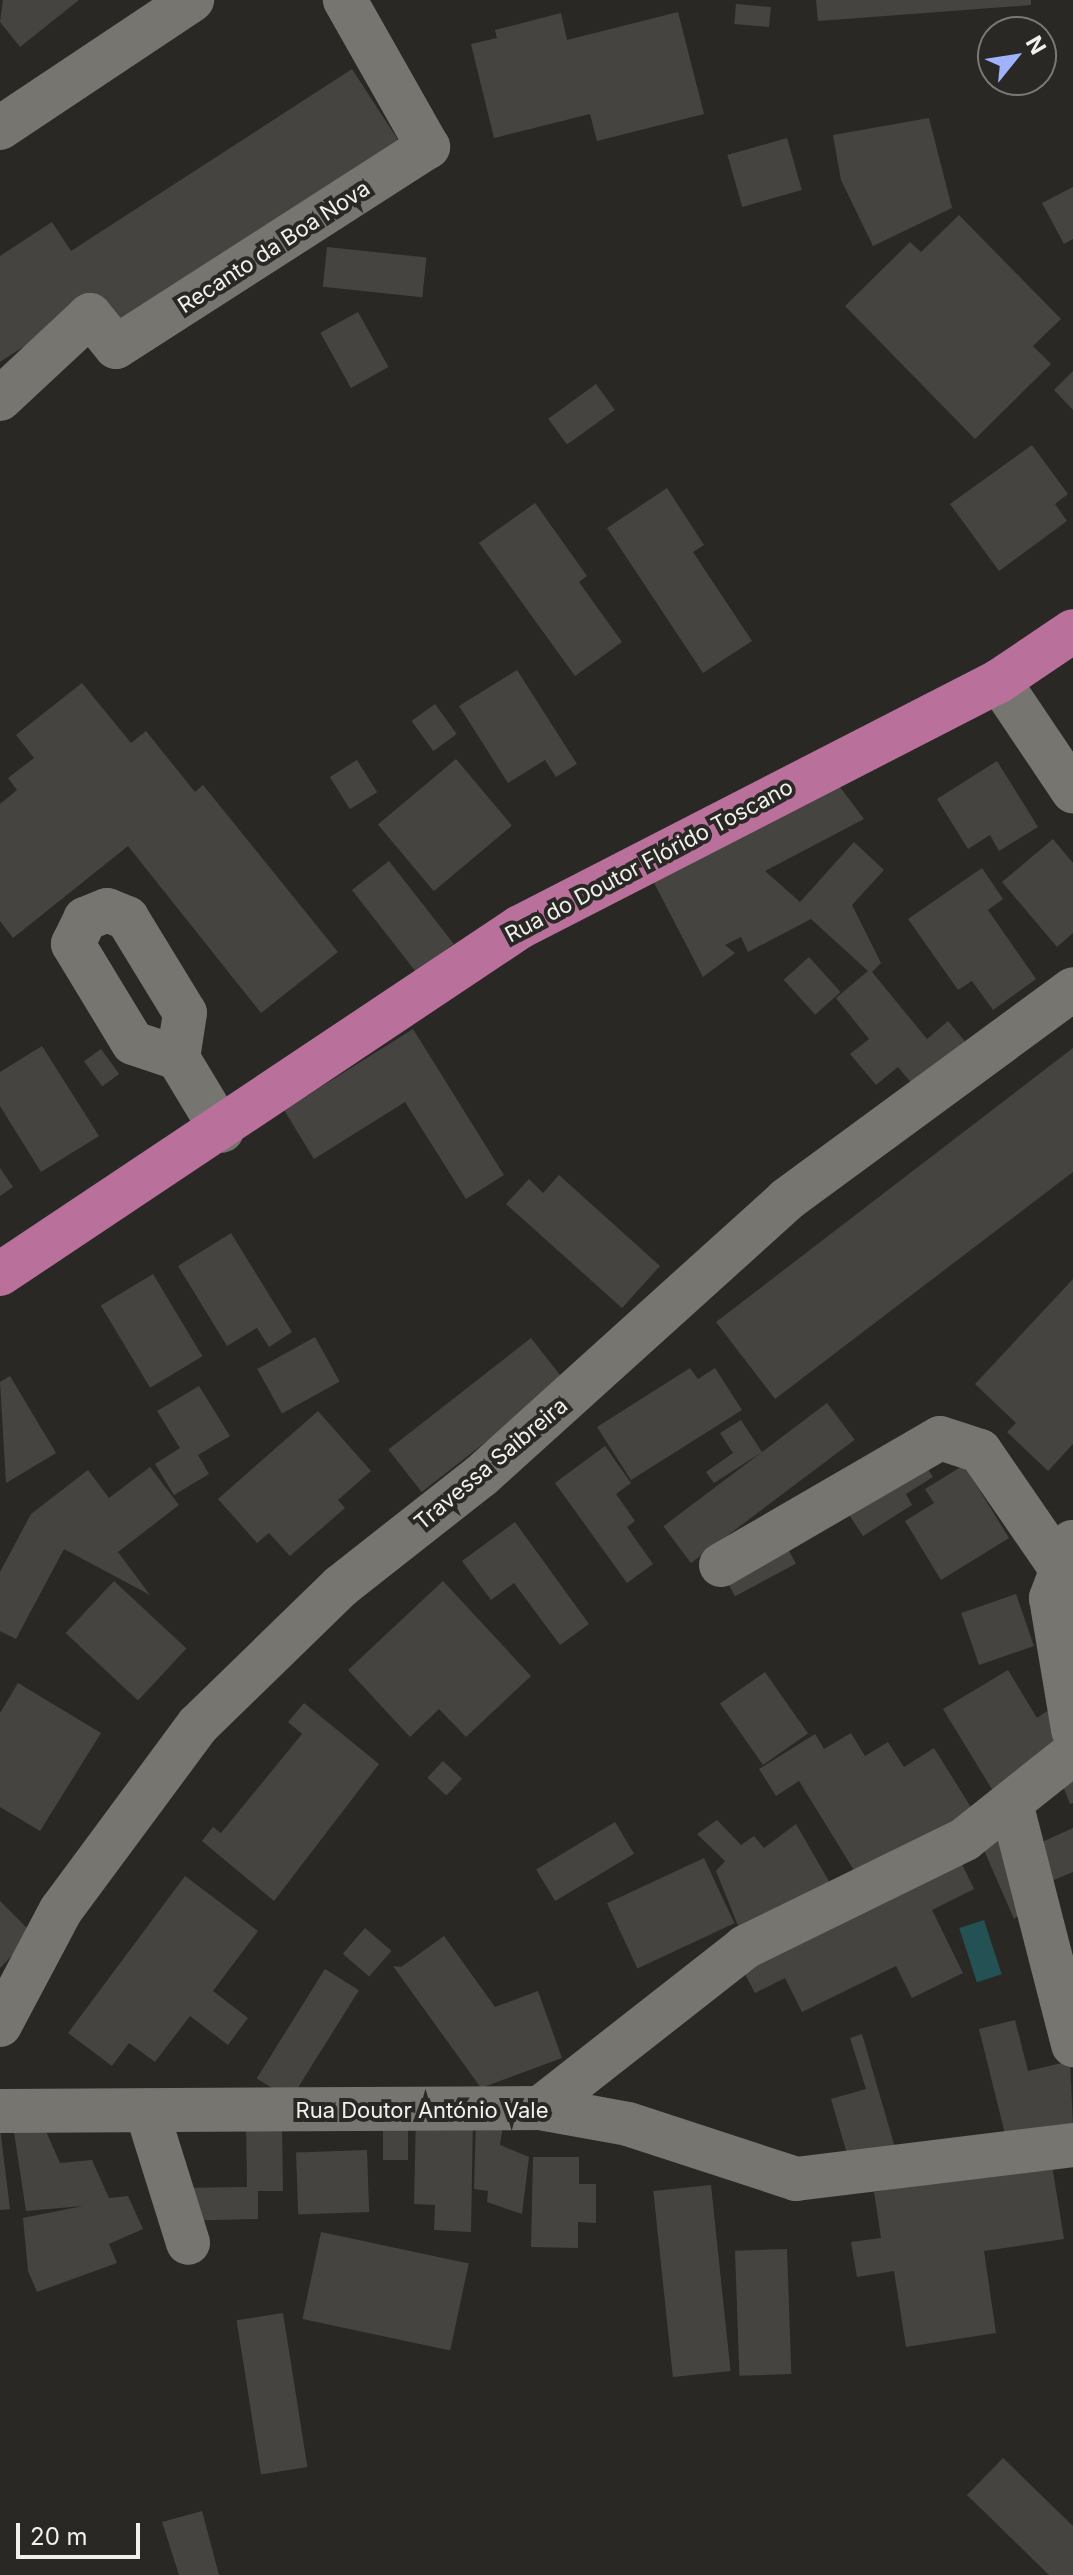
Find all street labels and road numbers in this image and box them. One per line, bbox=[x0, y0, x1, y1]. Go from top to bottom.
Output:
street label: Recanto da Boa Nova bbox=[173, 175, 375, 319]
street label: Rua do Doutor Flórido Toscano bbox=[501, 774, 797, 948]
street label: Travessa Saibreira bbox=[409, 1392, 573, 1536]
street label: Rua Doutor António Vale bbox=[295, 2098, 549, 2124]

